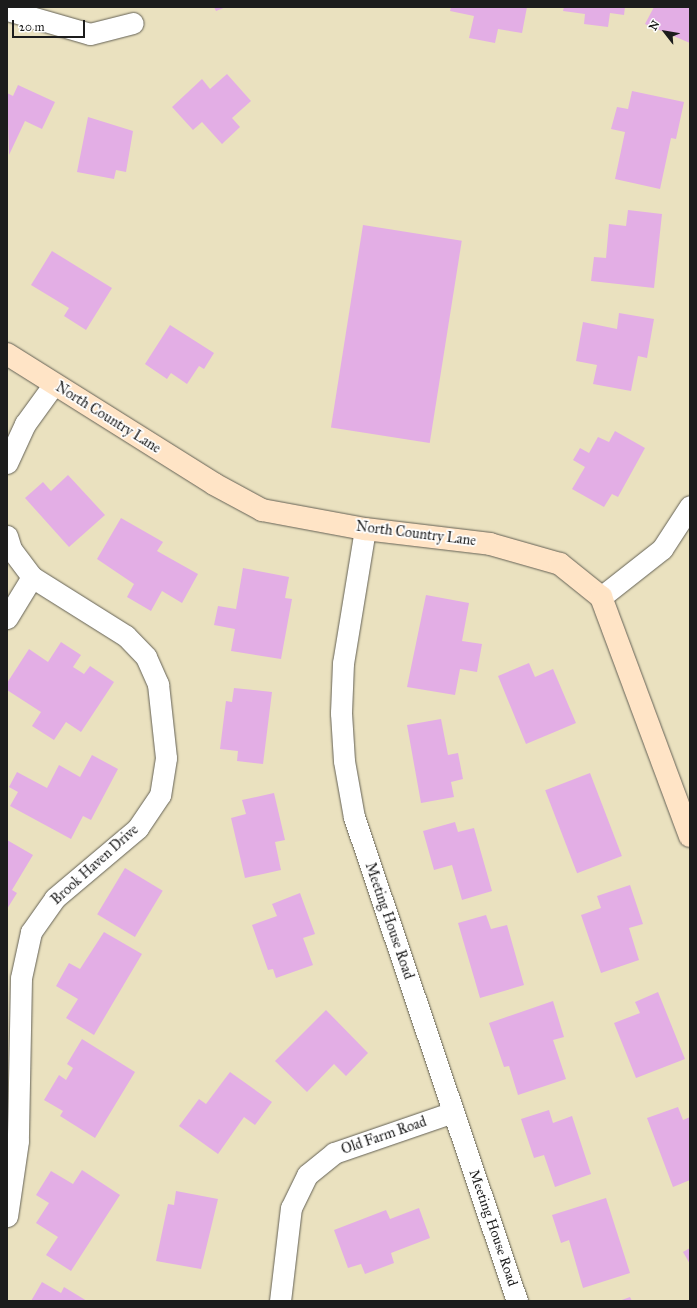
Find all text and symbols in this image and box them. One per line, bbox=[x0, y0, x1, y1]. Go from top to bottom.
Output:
scale bar bbox=[14, 12, 87, 38]
north arrow bbox=[645, 12, 685, 52]
text: N bbox=[646, 18, 662, 33]
text: 20 m bbox=[19, 20, 45, 34]
street label: North Country Lane bbox=[52, 379, 164, 457]
street label: North Country Lane bbox=[355, 518, 477, 550]
street label: Brook Haven Drive bbox=[48, 821, 142, 909]
street label: Meeting House Road bbox=[361, 860, 417, 982]
street label: Old Farm Road bbox=[339, 1114, 429, 1158]
street label: Meeting House Road bbox=[465, 1167, 521, 1289]

